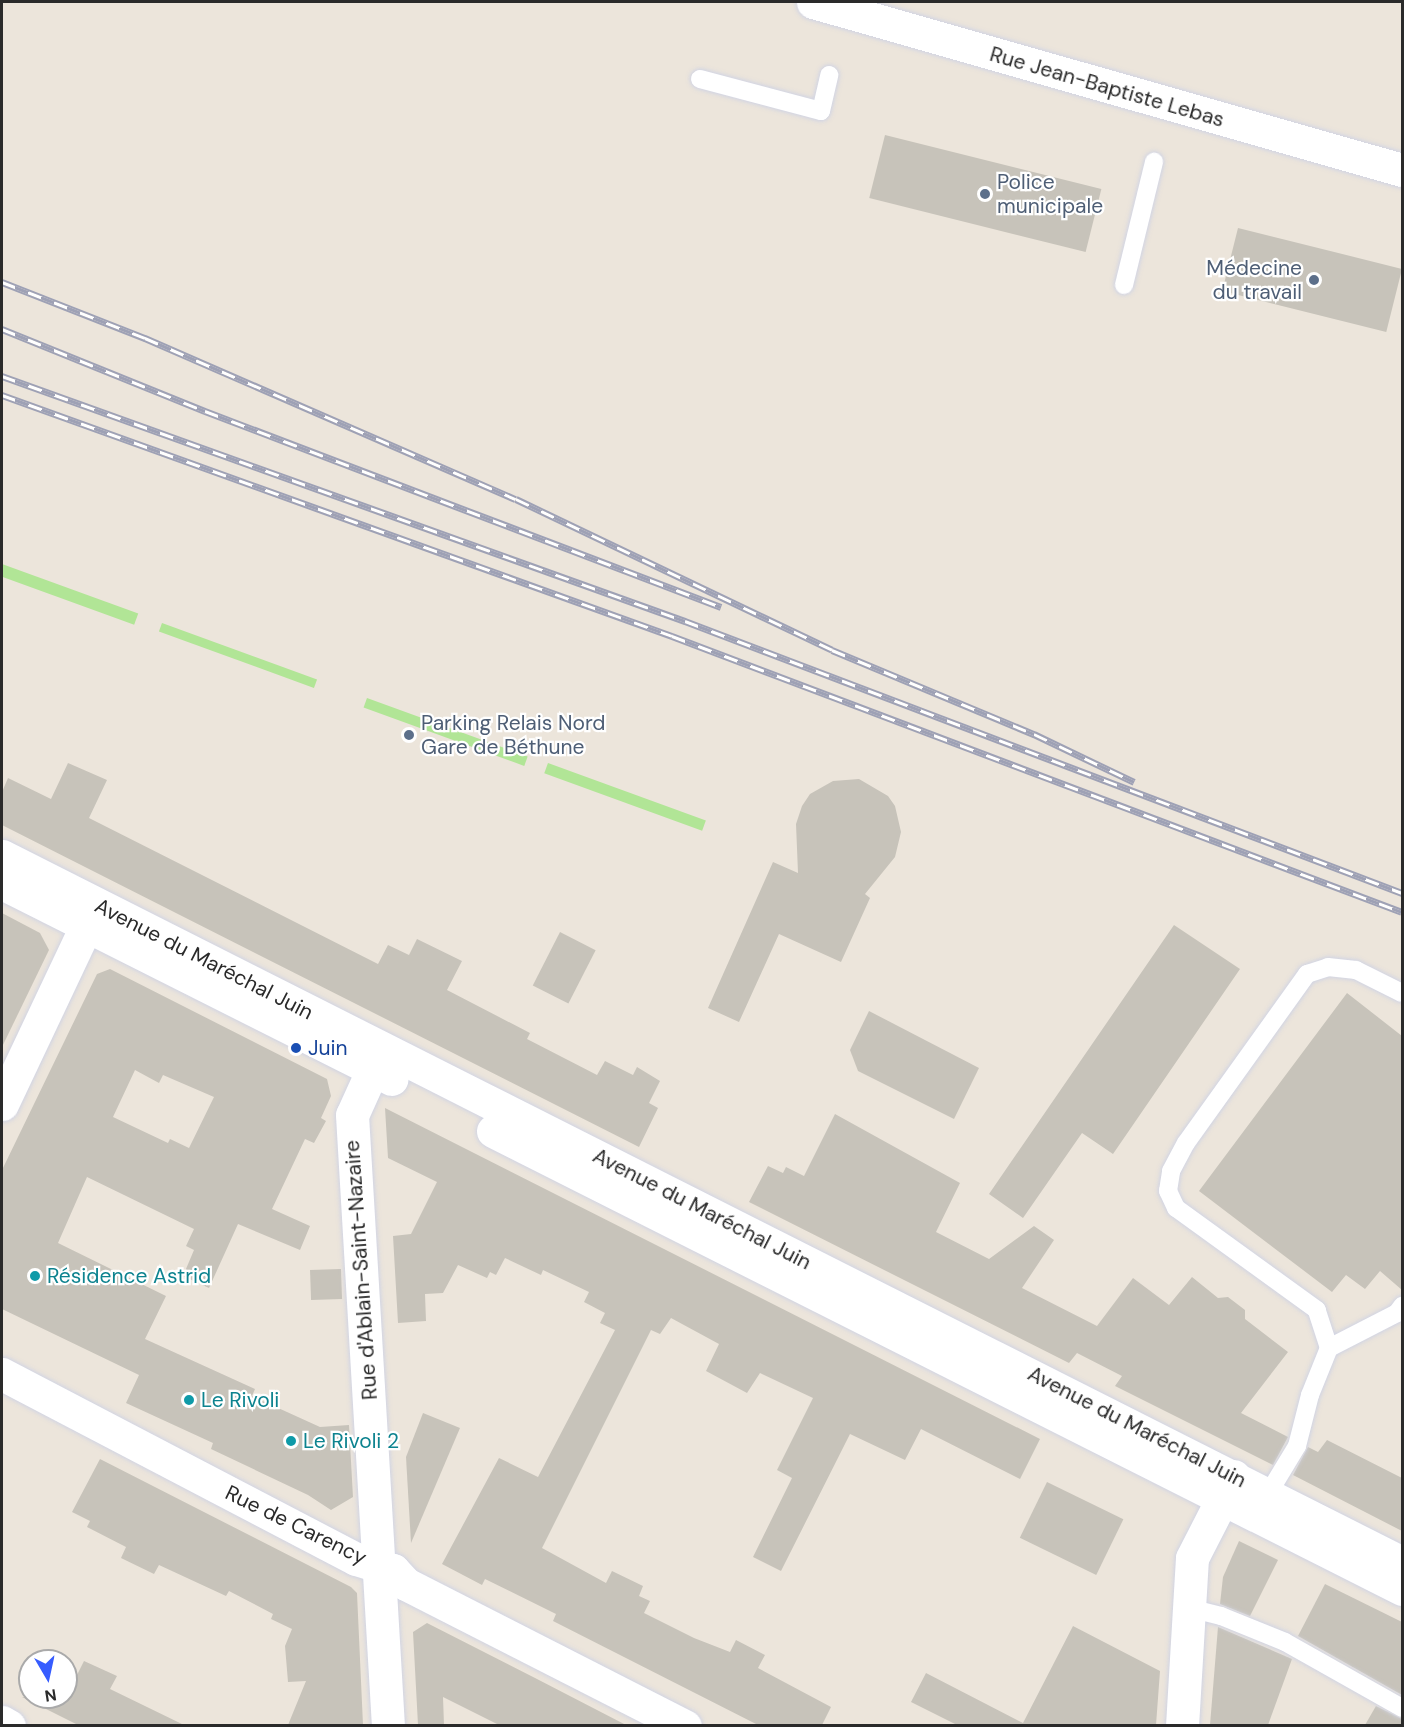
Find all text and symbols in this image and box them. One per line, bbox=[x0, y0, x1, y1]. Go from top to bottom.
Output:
street label: Rue Jean-Baptiste Lebas bbox=[987, 41, 1227, 133]
place label: Police municipale bbox=[997, 169, 1103, 219]
marker: Police municipale bbox=[978, 187, 992, 201]
place label: Médecine du travail bbox=[1206, 255, 1302, 305]
marker: Médecine du travail bbox=[1307, 273, 1321, 287]
place label: Parking Relais Nord Gare de Béthune bbox=[421, 710, 605, 760]
marker: Parking Relais Nord Gare de Béthune bbox=[402, 728, 416, 742]
street label: Avenue du Maréchal Juin bbox=[91, 893, 317, 1025]
place label: Juin bbox=[308, 1035, 348, 1061]
marker: Juin bbox=[289, 1041, 303, 1055]
street label: Rue d'Ablain-Saint-Nazaire bbox=[339, 1139, 383, 1401]
street label: Avenue du Maréchal Juin bbox=[589, 1143, 815, 1275]
place label: Résidence Astrid bbox=[47, 1263, 211, 1289]
marker: Résidence Astrid bbox=[28, 1269, 42, 1283]
street label: Avenue du Maréchal Juin bbox=[1024, 1361, 1250, 1493]
place label: Le Rivoli bbox=[201, 1387, 279, 1413]
marker: Le Rivoli bbox=[182, 1393, 196, 1407]
place label: Le Rivoli 2 bbox=[303, 1428, 399, 1454]
marker: Le Rivoli 2 bbox=[284, 1434, 298, 1448]
street label: Rue de Carency bbox=[221, 1480, 371, 1570]
north arrow bbox=[18, 1649, 78, 1709]
text: N bbox=[43, 1684, 58, 1707]

